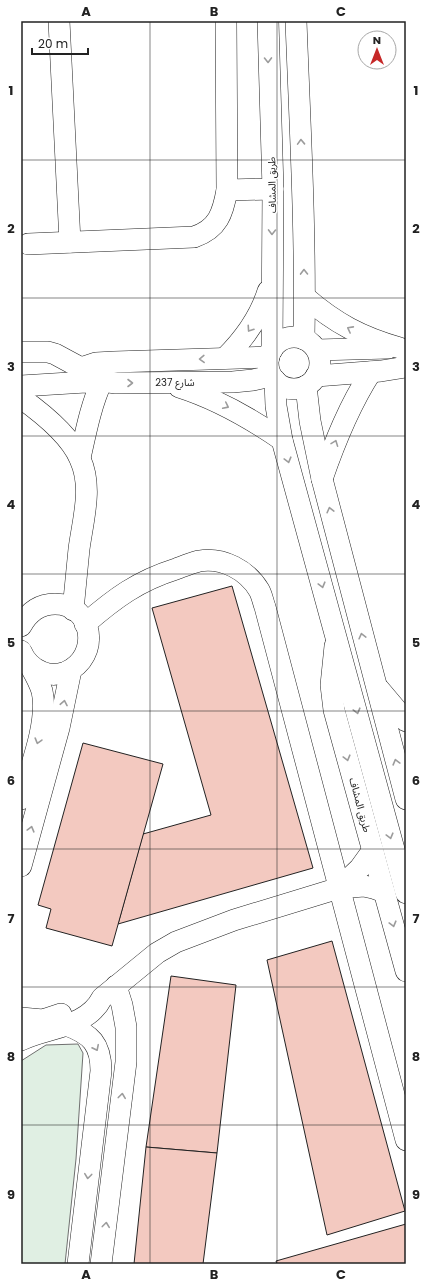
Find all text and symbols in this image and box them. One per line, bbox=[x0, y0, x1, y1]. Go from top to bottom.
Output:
text: A bbox=[81, 2, 91, 21]
text: B bbox=[210, 2, 219, 21]
text: C bbox=[336, 2, 346, 21]
scale bar bbox=[32, 30, 88, 56]
north arrow bbox=[357, 30, 397, 70]
text: N bbox=[373, 32, 381, 48]
text: 20 m bbox=[38, 35, 68, 52]
one-way arrow bbox=[264, 57, 273, 63]
text: 1 bbox=[9, 81, 13, 100]
text: 1 bbox=[414, 81, 418, 100]
one-way arrow bbox=[297, 139, 305, 145]
street label: طريق المشاف bbox=[264, 157, 280, 213]
text: 2 bbox=[7, 219, 15, 238]
text: 2 bbox=[412, 219, 420, 238]
one-way arrow bbox=[268, 229, 277, 235]
one-way arrow bbox=[300, 269, 308, 275]
one-way arrow bbox=[247, 325, 255, 332]
one-way arrow bbox=[347, 327, 354, 334]
one-way arrow bbox=[199, 355, 205, 363]
text: 3 bbox=[7, 357, 15, 376]
text: 3 bbox=[412, 357, 420, 376]
street label: شارع 237 bbox=[155, 375, 195, 390]
one-way arrow bbox=[127, 379, 133, 387]
one-way arrow bbox=[222, 401, 229, 409]
one-way arrow bbox=[331, 439, 339, 446]
one-way arrow bbox=[283, 456, 292, 463]
text: 4 bbox=[7, 495, 16, 514]
text: 4 bbox=[412, 495, 421, 514]
one-way arrow bbox=[326, 507, 335, 514]
one-way arrow bbox=[317, 581, 326, 588]
text: 5 bbox=[7, 633, 15, 652]
one-way arrow bbox=[359, 633, 367, 639]
text: 5 bbox=[412, 633, 420, 652]
one-way arrow bbox=[60, 700, 68, 706]
one-way arrow bbox=[352, 707, 360, 714]
one-way arrow bbox=[34, 737, 43, 744]
one-way arrow bbox=[343, 755, 351, 761]
one-way arrow bbox=[392, 759, 401, 766]
text: 6 bbox=[7, 771, 15, 790]
text: 6 bbox=[412, 771, 420, 790]
street label: طريق المشاف bbox=[345, 776, 375, 834]
one-way arrow bbox=[27, 826, 35, 832]
one-way arrow bbox=[386, 833, 394, 839]
text: 7 bbox=[8, 909, 15, 928]
text: 7 bbox=[413, 909, 420, 928]
one-way arrow bbox=[388, 920, 397, 927]
one-way arrow bbox=[91, 1043, 99, 1051]
text: 8 bbox=[7, 1047, 15, 1066]
text: 8 bbox=[412, 1047, 420, 1066]
one-way arrow bbox=[117, 1093, 126, 1099]
one-way arrow bbox=[84, 1173, 93, 1179]
text: 9 bbox=[7, 1185, 15, 1204]
text: 9 bbox=[412, 1185, 420, 1204]
one-way arrow bbox=[101, 1222, 110, 1228]
text: A bbox=[81, 1265, 91, 1284]
text: B bbox=[210, 1265, 219, 1284]
text: C bbox=[336, 1265, 346, 1284]

